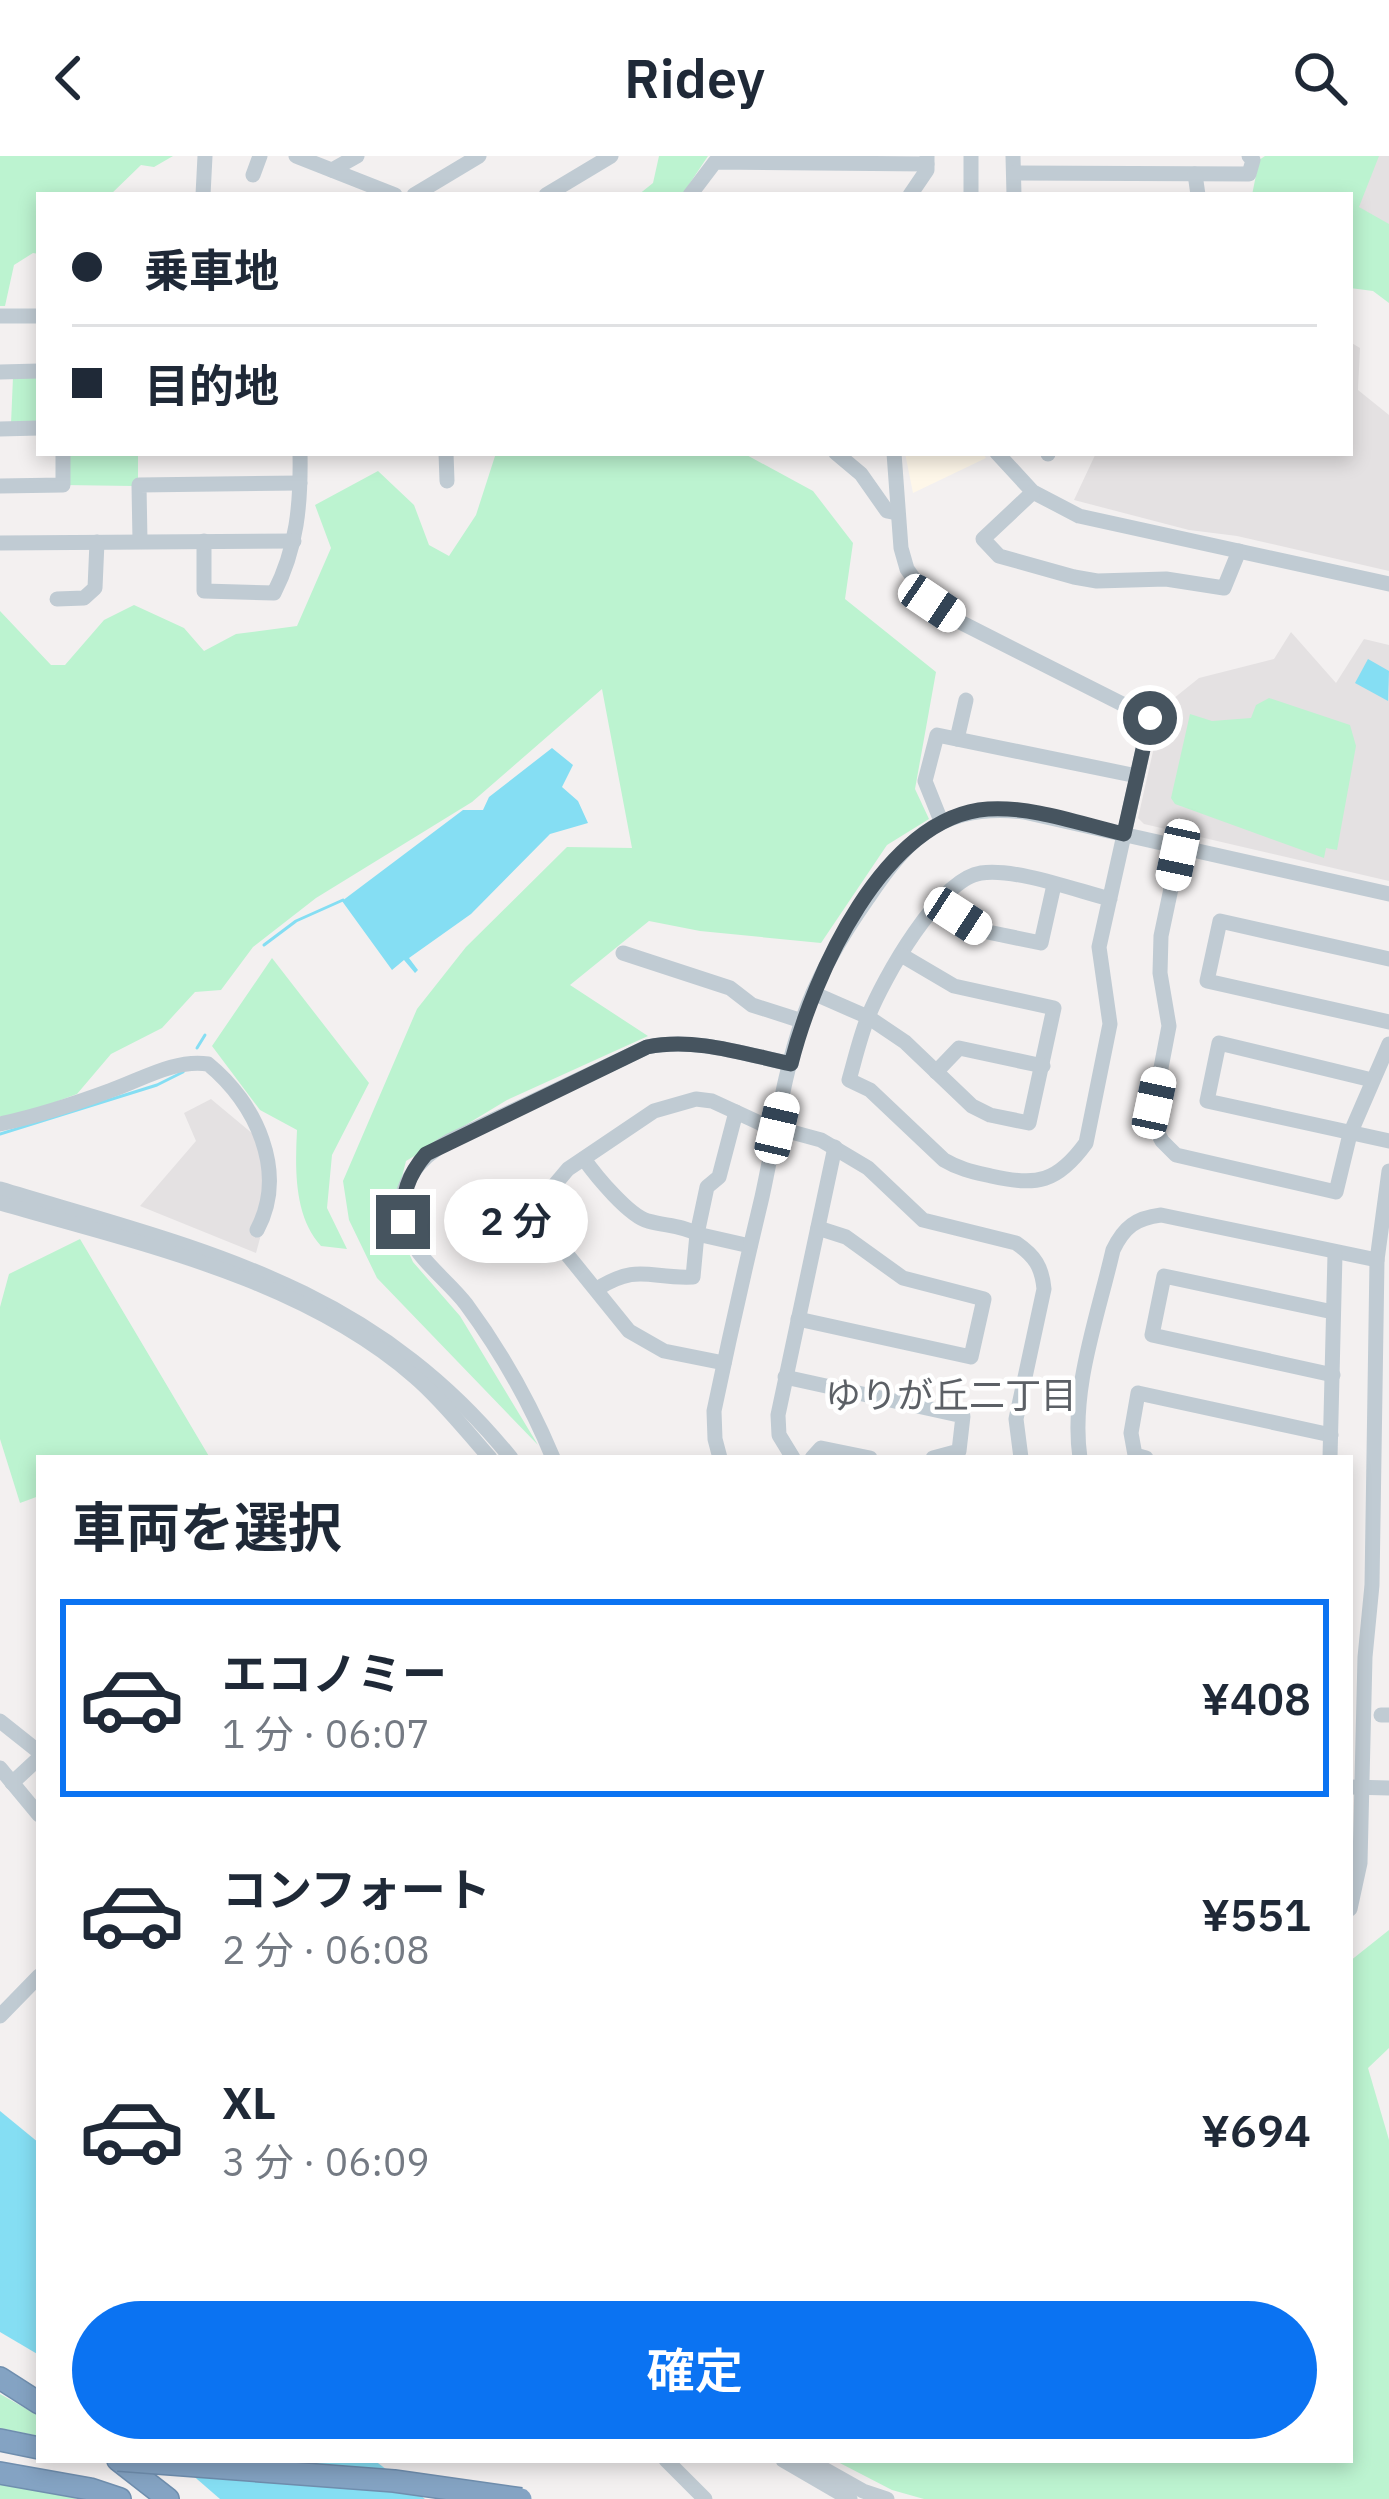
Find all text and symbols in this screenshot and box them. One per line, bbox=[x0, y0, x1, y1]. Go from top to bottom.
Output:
text: Ridey bbox=[624, 43, 765, 113]
icon: back bbox=[36, 45, 102, 111]
icon: search bbox=[1287, 45, 1353, 111]
text: 乗車地 bbox=[144, 241, 279, 299]
text: 目的地 bbox=[144, 356, 279, 414]
car bbox=[892, 568, 972, 638]
route start bbox=[1123, 691, 1177, 745]
car bbox=[1153, 816, 1203, 894]
car bbox=[918, 881, 998, 951]
car bbox=[1129, 1064, 1179, 1142]
car bbox=[751, 1089, 803, 1167]
callout: 2 分 bbox=[445, 1180, 589, 1264]
route end bbox=[376, 1195, 430, 1249]
text: 2 分 bbox=[480, 1195, 552, 1246]
district label: ゆりが丘二丁目 bbox=[825, 1371, 1077, 1418]
text: 車両を選択 bbox=[72, 1492, 342, 1562]
icon: car bbox=[78, 1644, 186, 1752]
text: エコノミー bbox=[222, 1644, 447, 1702]
text: ¥408 bbox=[1201, 1669, 1311, 1727]
text: 1 分 · 06:07 bbox=[222, 1708, 430, 1759]
icon: car bbox=[78, 1860, 186, 1968]
text: コンフォート bbox=[222, 1860, 491, 1918]
text: ¥551 bbox=[1201, 1885, 1311, 1943]
text: 2 分 · 06:08 bbox=[222, 1924, 430, 1975]
text: XL bbox=[222, 2073, 276, 2131]
icon: car bbox=[78, 2076, 186, 2184]
text: ¥694 bbox=[1201, 2101, 1311, 2159]
text: 3 分 · 06:09 bbox=[222, 2136, 430, 2187]
button: 確定 bbox=[72, 2301, 1317, 2439]

